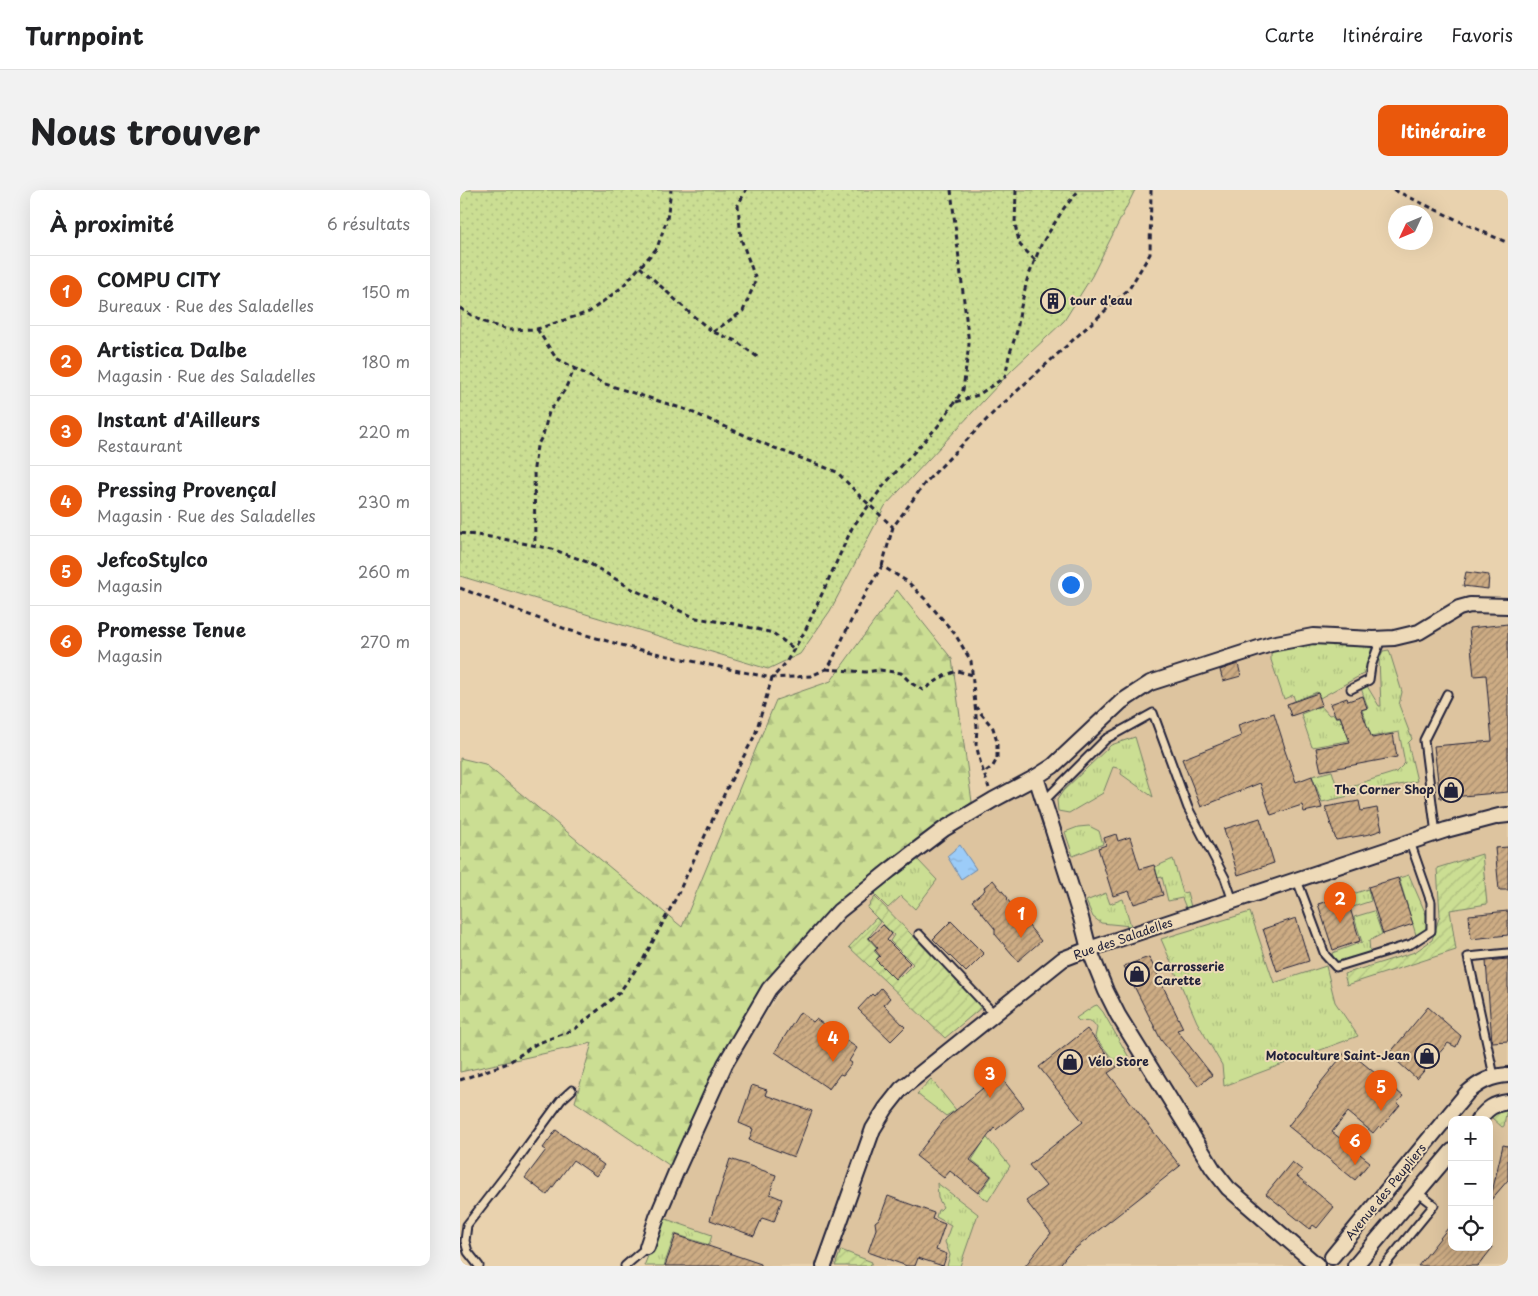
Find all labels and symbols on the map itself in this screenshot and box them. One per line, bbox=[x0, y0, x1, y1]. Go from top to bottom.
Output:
north arrow bbox=[1388, 205, 1433, 250]
building icon: tour d'eau bbox=[1040, 288, 1066, 314]
place label: tour d'eau bbox=[1070, 291, 1133, 309]
your location bbox=[1058, 572, 1084, 598]
shop icon: The Corner Shop bbox=[1438, 777, 1464, 803]
place label: The Corner Shop bbox=[1334, 780, 1434, 798]
pin: 2 bbox=[1324, 882, 1356, 923]
pin: 1 bbox=[1005, 897, 1037, 938]
street label: Rue des Saladelles bbox=[1071, 912, 1175, 963]
place label: Carrosserie Carette bbox=[1154, 957, 1225, 989]
shop icon: Carrosserie Carette bbox=[1124, 961, 1150, 987]
pin: 4 bbox=[817, 1021, 849, 1062]
shop icon: Motoculture Saint-Jean bbox=[1414, 1043, 1440, 1069]
place label: Motoculture Saint-Jean bbox=[1266, 1046, 1410, 1064]
shop icon: Vélo Store bbox=[1057, 1049, 1083, 1075]
place label: Vélo Store bbox=[1088, 1052, 1149, 1070]
pin: 3 bbox=[974, 1057, 1006, 1098]
pin: 5 bbox=[1365, 1070, 1397, 1111]
pin: 6 bbox=[1339, 1124, 1371, 1165]
street label: Avenue des Peupliers bbox=[1341, 1139, 1430, 1244]

